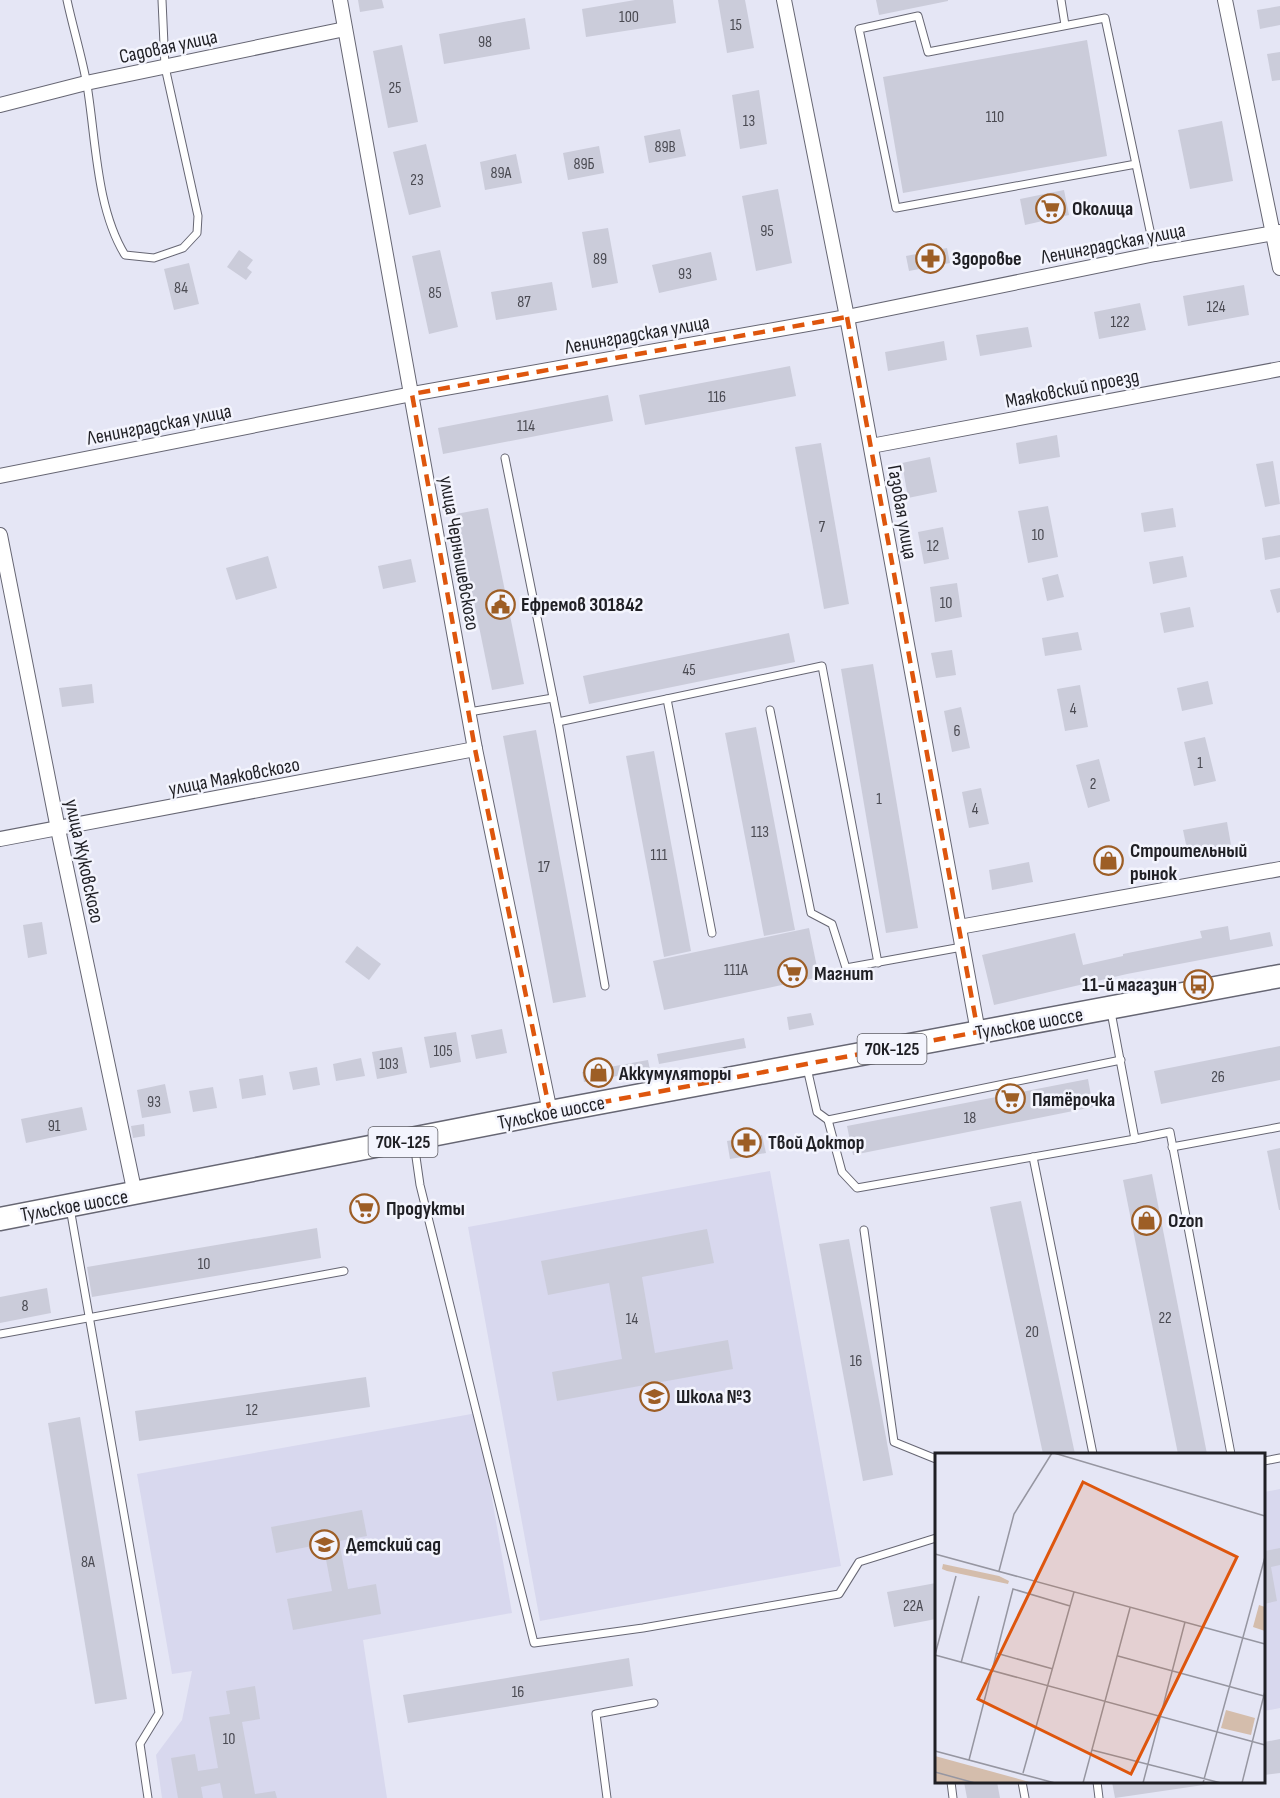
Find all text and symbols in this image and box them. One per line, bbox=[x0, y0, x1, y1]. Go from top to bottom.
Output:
house number: 100 bbox=[619, 8, 639, 27]
house number: 15 bbox=[730, 16, 742, 35]
street label: Садовая улица bbox=[117, 25, 219, 69]
house number: 98 bbox=[478, 33, 492, 52]
house number: 25 bbox=[388, 79, 402, 98]
house number: 110 bbox=[986, 108, 1004, 127]
house number: 13 bbox=[743, 112, 755, 131]
house number: 89В bbox=[654, 138, 676, 157]
house number: 89Б bbox=[573, 155, 595, 174]
house number: 89А bbox=[491, 164, 512, 183]
house number: 23 bbox=[410, 171, 424, 190]
supermarket icon: Околица bbox=[1035, 192, 1067, 224]
place label: Околица bbox=[1072, 197, 1133, 221]
street label: Ленинградская улица bbox=[1038, 218, 1187, 270]
house number: 95 bbox=[760, 222, 774, 241]
pharmacy icon: Здоровье bbox=[915, 242, 947, 274]
place label: Здоровье bbox=[952, 247, 1022, 271]
house number: 89 bbox=[593, 250, 607, 269]
house number: 93 bbox=[678, 265, 692, 284]
house number: 84 bbox=[174, 279, 188, 298]
house number: 85 bbox=[428, 284, 442, 303]
house number: 87 bbox=[517, 293, 531, 312]
house number: 124 bbox=[1207, 298, 1226, 317]
street label: Ленинградская улица bbox=[562, 310, 711, 360]
house number: 122 bbox=[1111, 313, 1129, 332]
street label: Маяковский проезд bbox=[1003, 364, 1141, 414]
house number: 116 bbox=[708, 388, 726, 407]
street label: Ленинградская улица bbox=[84, 399, 233, 451]
house number: 114 bbox=[517, 417, 535, 436]
street label: Газовая улица bbox=[882, 463, 922, 561]
street label: улица Чернышевского bbox=[434, 474, 484, 632]
house number: 7 bbox=[819, 518, 826, 537]
house number: 10 bbox=[1032, 526, 1044, 545]
house number: 12 bbox=[927, 537, 939, 556]
public building icon: Ефремов 301842 bbox=[484, 588, 516, 620]
place label: Ефремов 301842 bbox=[521, 593, 643, 617]
house number: 10 bbox=[940, 594, 952, 613]
house number: 45 bbox=[682, 661, 696, 680]
house number: 4 bbox=[1070, 700, 1077, 719]
house number: 6 bbox=[953, 722, 961, 741]
street label: улица Маяковского bbox=[167, 753, 302, 801]
house number: 1 bbox=[1197, 754, 1203, 773]
house number: 2 bbox=[1090, 775, 1096, 794]
house number: 1 bbox=[876, 790, 882, 809]
street label: улица Жуковского bbox=[59, 797, 109, 925]
house number: 4 bbox=[972, 800, 979, 819]
house number: 113 bbox=[751, 823, 769, 842]
place label: Строительный рынок bbox=[1130, 839, 1247, 886]
shop icon: Строительный рынок bbox=[1093, 845, 1125, 877]
house number: 111 bbox=[651, 846, 668, 865]
house number: 17 bbox=[538, 858, 551, 877]
supermarket icon: Магнит bbox=[777, 957, 809, 989]
house number: 111А bbox=[724, 961, 748, 980]
place label: Магнит bbox=[814, 962, 873, 986]
bus stop icon: 11-й магазин bbox=[1182, 968, 1214, 1000]
place label: 11-й магазин bbox=[1082, 973, 1177, 997]
street label: Тульское шоссе bbox=[974, 1003, 1085, 1045]
road number: 70К-125 bbox=[858, 1034, 926, 1064]
house number: 105 bbox=[433, 1042, 453, 1061]
house number: 103 bbox=[379, 1055, 399, 1074]
shop icon: Аккумуляторы bbox=[582, 1057, 614, 1089]
place label: Аккумуляторы bbox=[618, 1062, 731, 1086]
house number: 26 bbox=[1211, 1068, 1225, 1087]
supermarket icon: Пятёрочка bbox=[995, 1083, 1027, 1115]
place label: Пятёрочка bbox=[1032, 1088, 1115, 1112]
street label: Тульское шоссе bbox=[495, 1091, 607, 1135]
house number: 93 bbox=[147, 1093, 161, 1112]
house number: 18 bbox=[964, 1109, 976, 1128]
house number: 91 bbox=[48, 1117, 61, 1136]
pharmacy icon: Твой Доктор bbox=[731, 1126, 763, 1158]
road number: 70К-125 bbox=[368, 1127, 438, 1157]
place label: Твой Доктор bbox=[768, 1131, 864, 1155]
street label: Тульское шоссе bbox=[19, 1185, 130, 1227]
supermarket icon: Продукты bbox=[349, 1192, 381, 1224]
place label: Продукты bbox=[386, 1197, 465, 1221]
shop icon: Ozon bbox=[1131, 1204, 1163, 1236]
place label: Ozon bbox=[1168, 1209, 1203, 1233]
house number: 10 bbox=[198, 1255, 210, 1274]
house number: 8 bbox=[21, 1297, 29, 1316]
house number: 22 bbox=[1158, 1309, 1172, 1328]
house number: 14 bbox=[626, 1310, 638, 1329]
house number: 20 bbox=[1025, 1323, 1039, 1342]
house number: 16 bbox=[850, 1352, 862, 1371]
school or university icon: Школа №3 bbox=[639, 1380, 671, 1412]
place label: Школа №3 bbox=[676, 1385, 751, 1409]
house number: 12 bbox=[246, 1401, 258, 1420]
inset map bbox=[935, 1453, 1265, 1783]
school or university icon: Детский сад bbox=[309, 1528, 341, 1560]
place label: Детский сад bbox=[346, 1533, 441, 1557]
house number: 8А bbox=[81, 1553, 95, 1572]
house number: 22А bbox=[903, 1597, 923, 1616]
house number: 16 bbox=[512, 1683, 524, 1702]
house number: 10 bbox=[223, 1730, 235, 1749]

